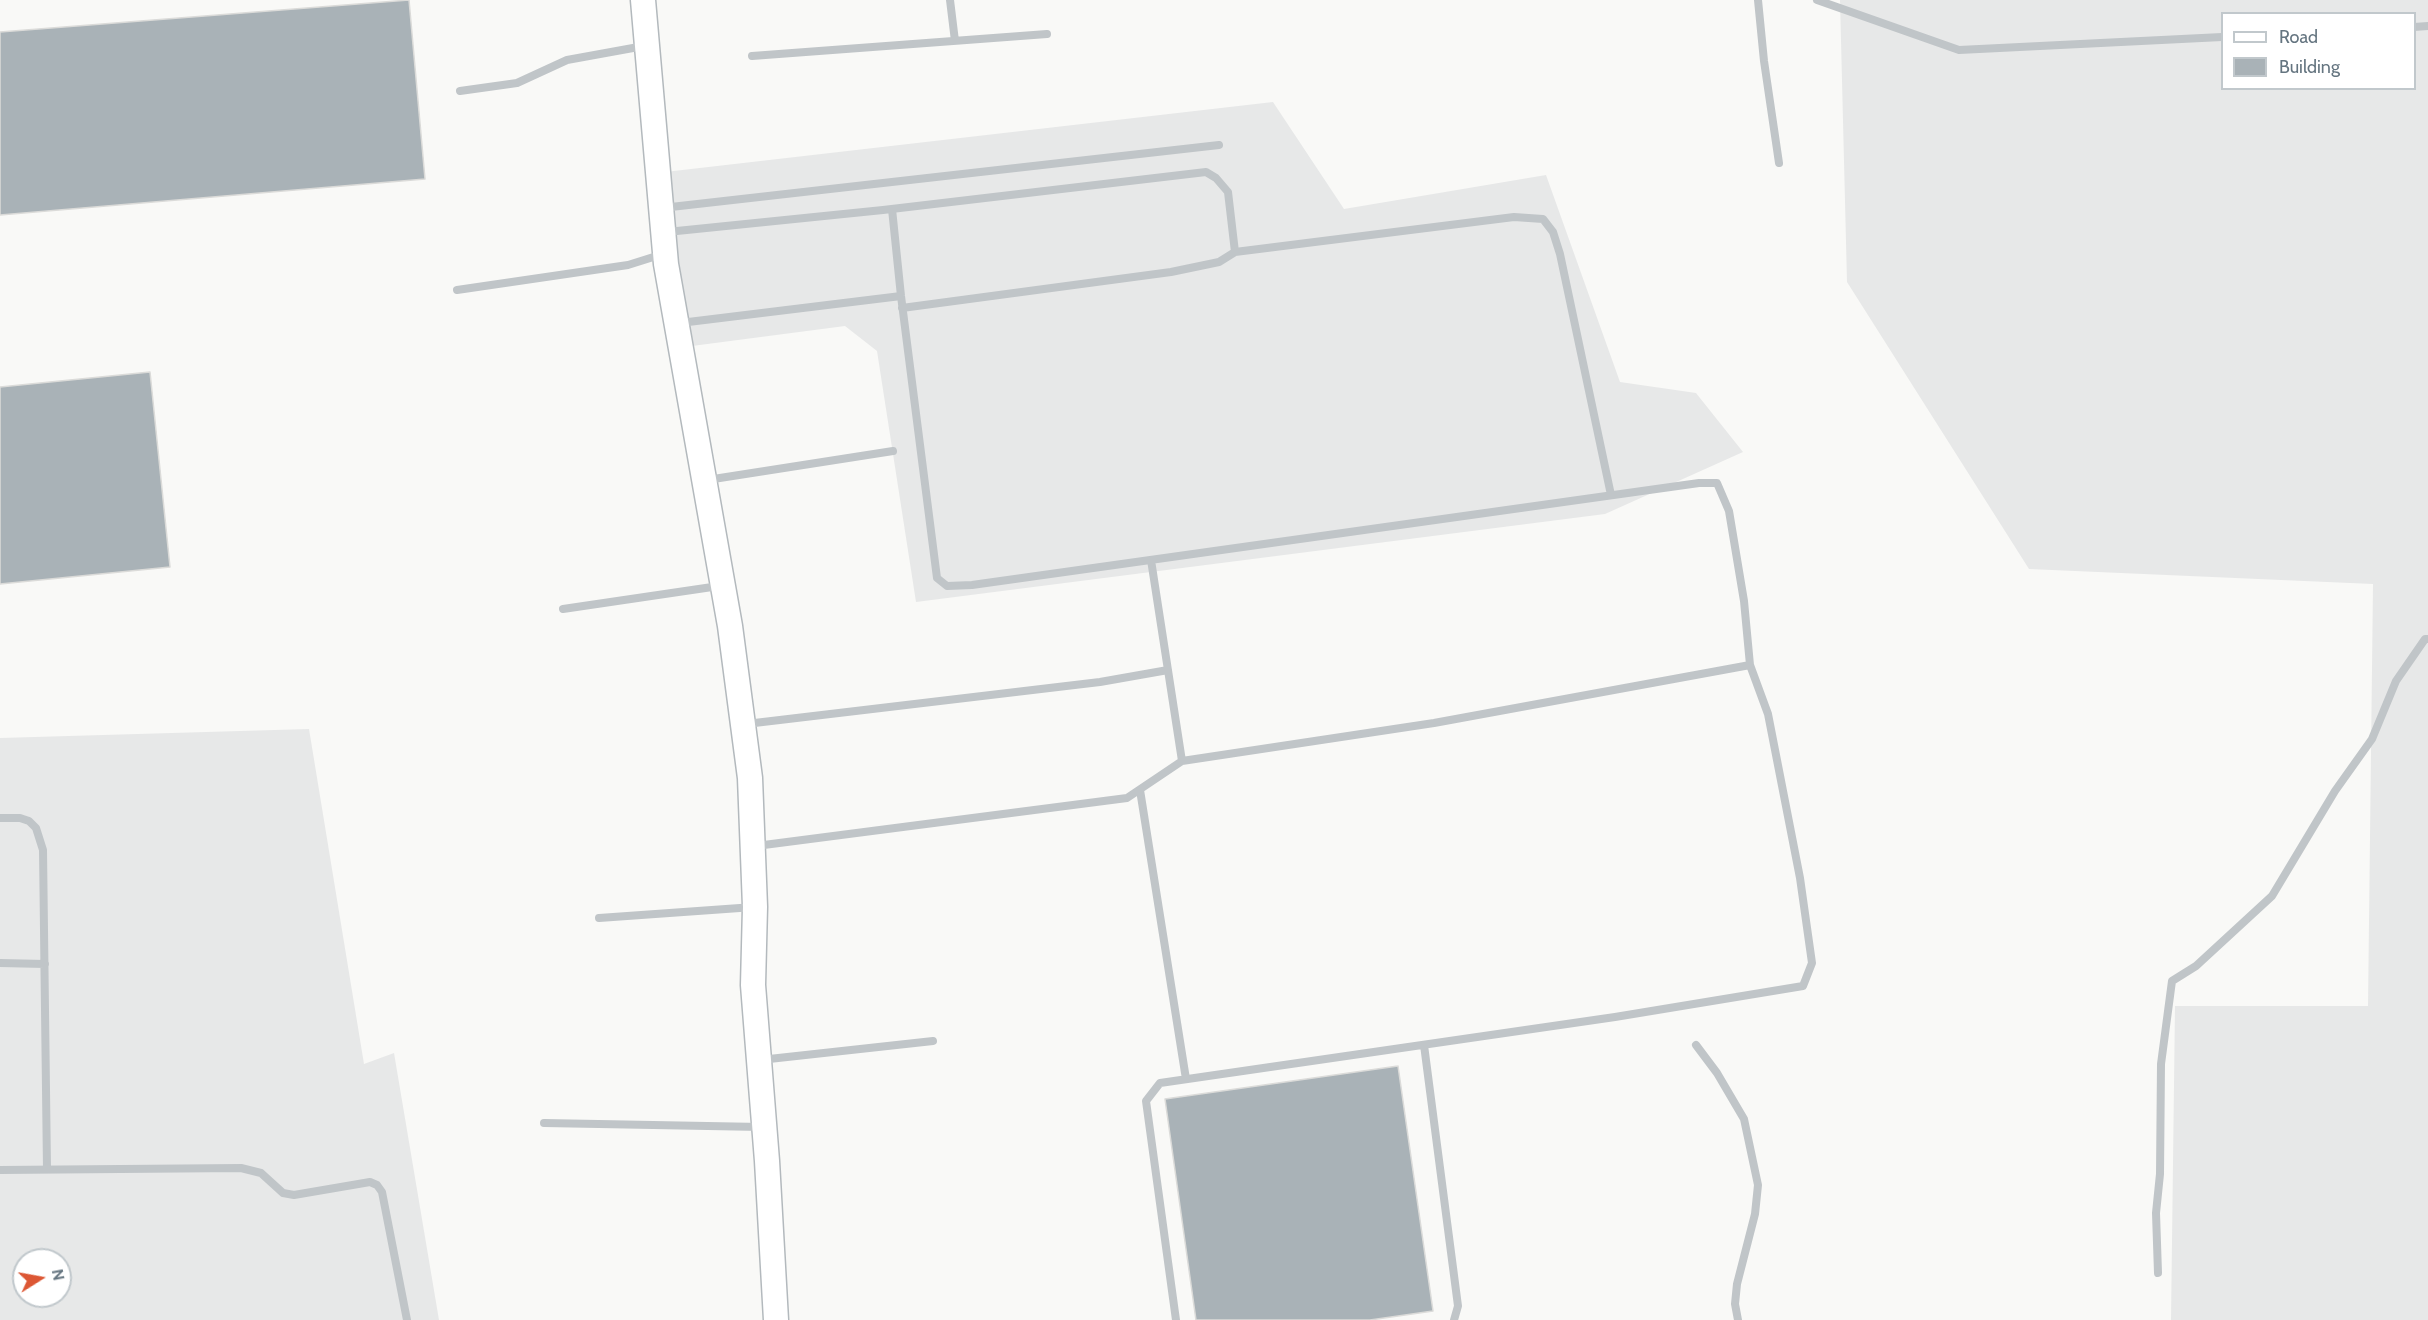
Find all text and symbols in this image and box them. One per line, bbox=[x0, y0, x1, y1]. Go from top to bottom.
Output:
legend bbox=[2221, 12, 2416, 90]
text: Road bbox=[2279, 26, 2318, 48]
text: Building bbox=[2279, 56, 2340, 78]
north arrow bbox=[12, 1248, 72, 1308]
text: N bbox=[48, 1267, 69, 1282]

